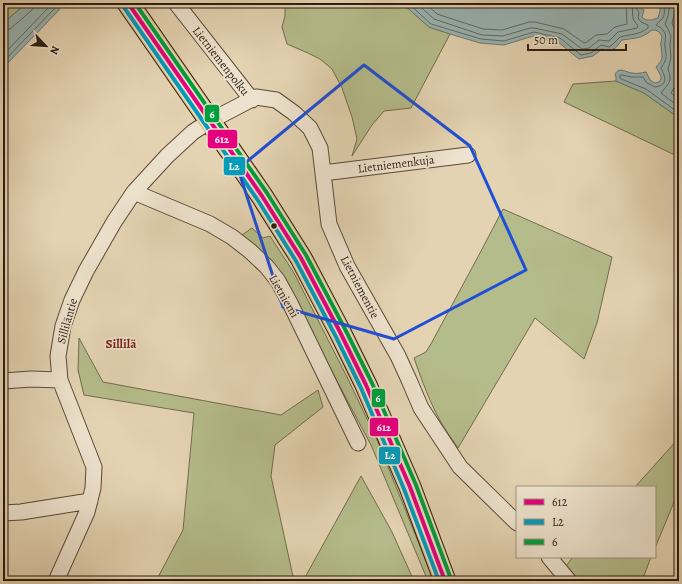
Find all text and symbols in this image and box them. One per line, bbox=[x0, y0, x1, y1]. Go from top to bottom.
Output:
street label: Lietniemenpolku bbox=[189, 23, 253, 99]
north arrow bbox=[26, 26, 66, 66]
scale bar bbox=[528, 26, 626, 52]
text: 50 m bbox=[534, 32, 558, 48]
text: N bbox=[46, 43, 63, 57]
line badge: 6 bbox=[204, 104, 220, 123]
text: 6 bbox=[209, 107, 215, 122]
line badge: 612 bbox=[207, 129, 238, 149]
text: 612 bbox=[215, 132, 230, 147]
street label: Lietniemenkuja bbox=[357, 151, 436, 177]
line badge: L2 bbox=[223, 156, 246, 176]
text: L2 bbox=[228, 159, 240, 174]
unlabelled marker bbox=[269, 221, 279, 231]
street label: Lietniementie bbox=[337, 253, 383, 321]
street label: Lietniemi bbox=[265, 271, 303, 321]
street label: Silliläntie bbox=[53, 296, 81, 346]
district label: Sillilä bbox=[106, 335, 137, 352]
line badge: 6 bbox=[371, 388, 386, 408]
text: 6 bbox=[375, 391, 381, 406]
line badge: 612 bbox=[369, 417, 399, 437]
text: 612 bbox=[377, 420, 392, 435]
line badge: L2 bbox=[378, 446, 401, 465]
text: L2 bbox=[384, 448, 396, 463]
legend bbox=[516, 486, 656, 558]
text: 612 bbox=[552, 494, 568, 510]
text: L2 bbox=[552, 514, 564, 530]
text: 6 bbox=[552, 534, 558, 550]

